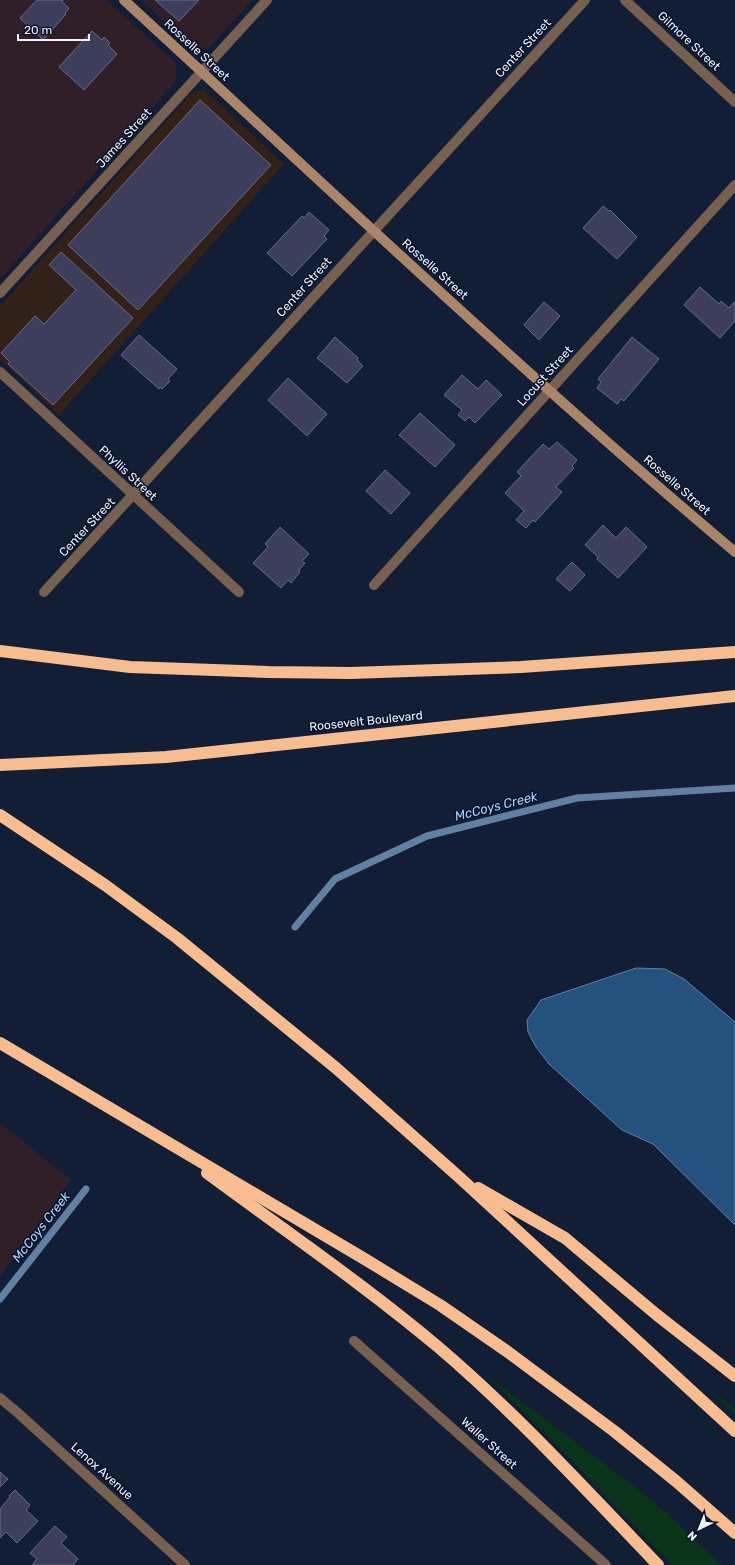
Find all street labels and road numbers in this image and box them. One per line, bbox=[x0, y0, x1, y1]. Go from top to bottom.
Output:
street label: Gilmore Street bbox=[655, 8, 723, 74]
street label: Center Street bbox=[492, 15, 554, 80]
street label: Rosselle Street bbox=[162, 16, 233, 84]
street label: James Street bbox=[94, 105, 155, 171]
street label: Rosselle Street bbox=[399, 236, 471, 302]
street label: Center Street bbox=[274, 254, 335, 320]
street label: Locust Street bbox=[514, 343, 576, 409]
street label: Phyllis Street bbox=[96, 443, 160, 504]
street label: Rosselle Street bbox=[641, 452, 713, 518]
street label: Center Street bbox=[56, 494, 118, 559]
street label: Roosevelt Boulevard bbox=[309, 708, 423, 734]
street label: Waller Street bbox=[458, 1414, 520, 1472]
street label: Lenox Avenue bbox=[68, 1440, 136, 1503]

